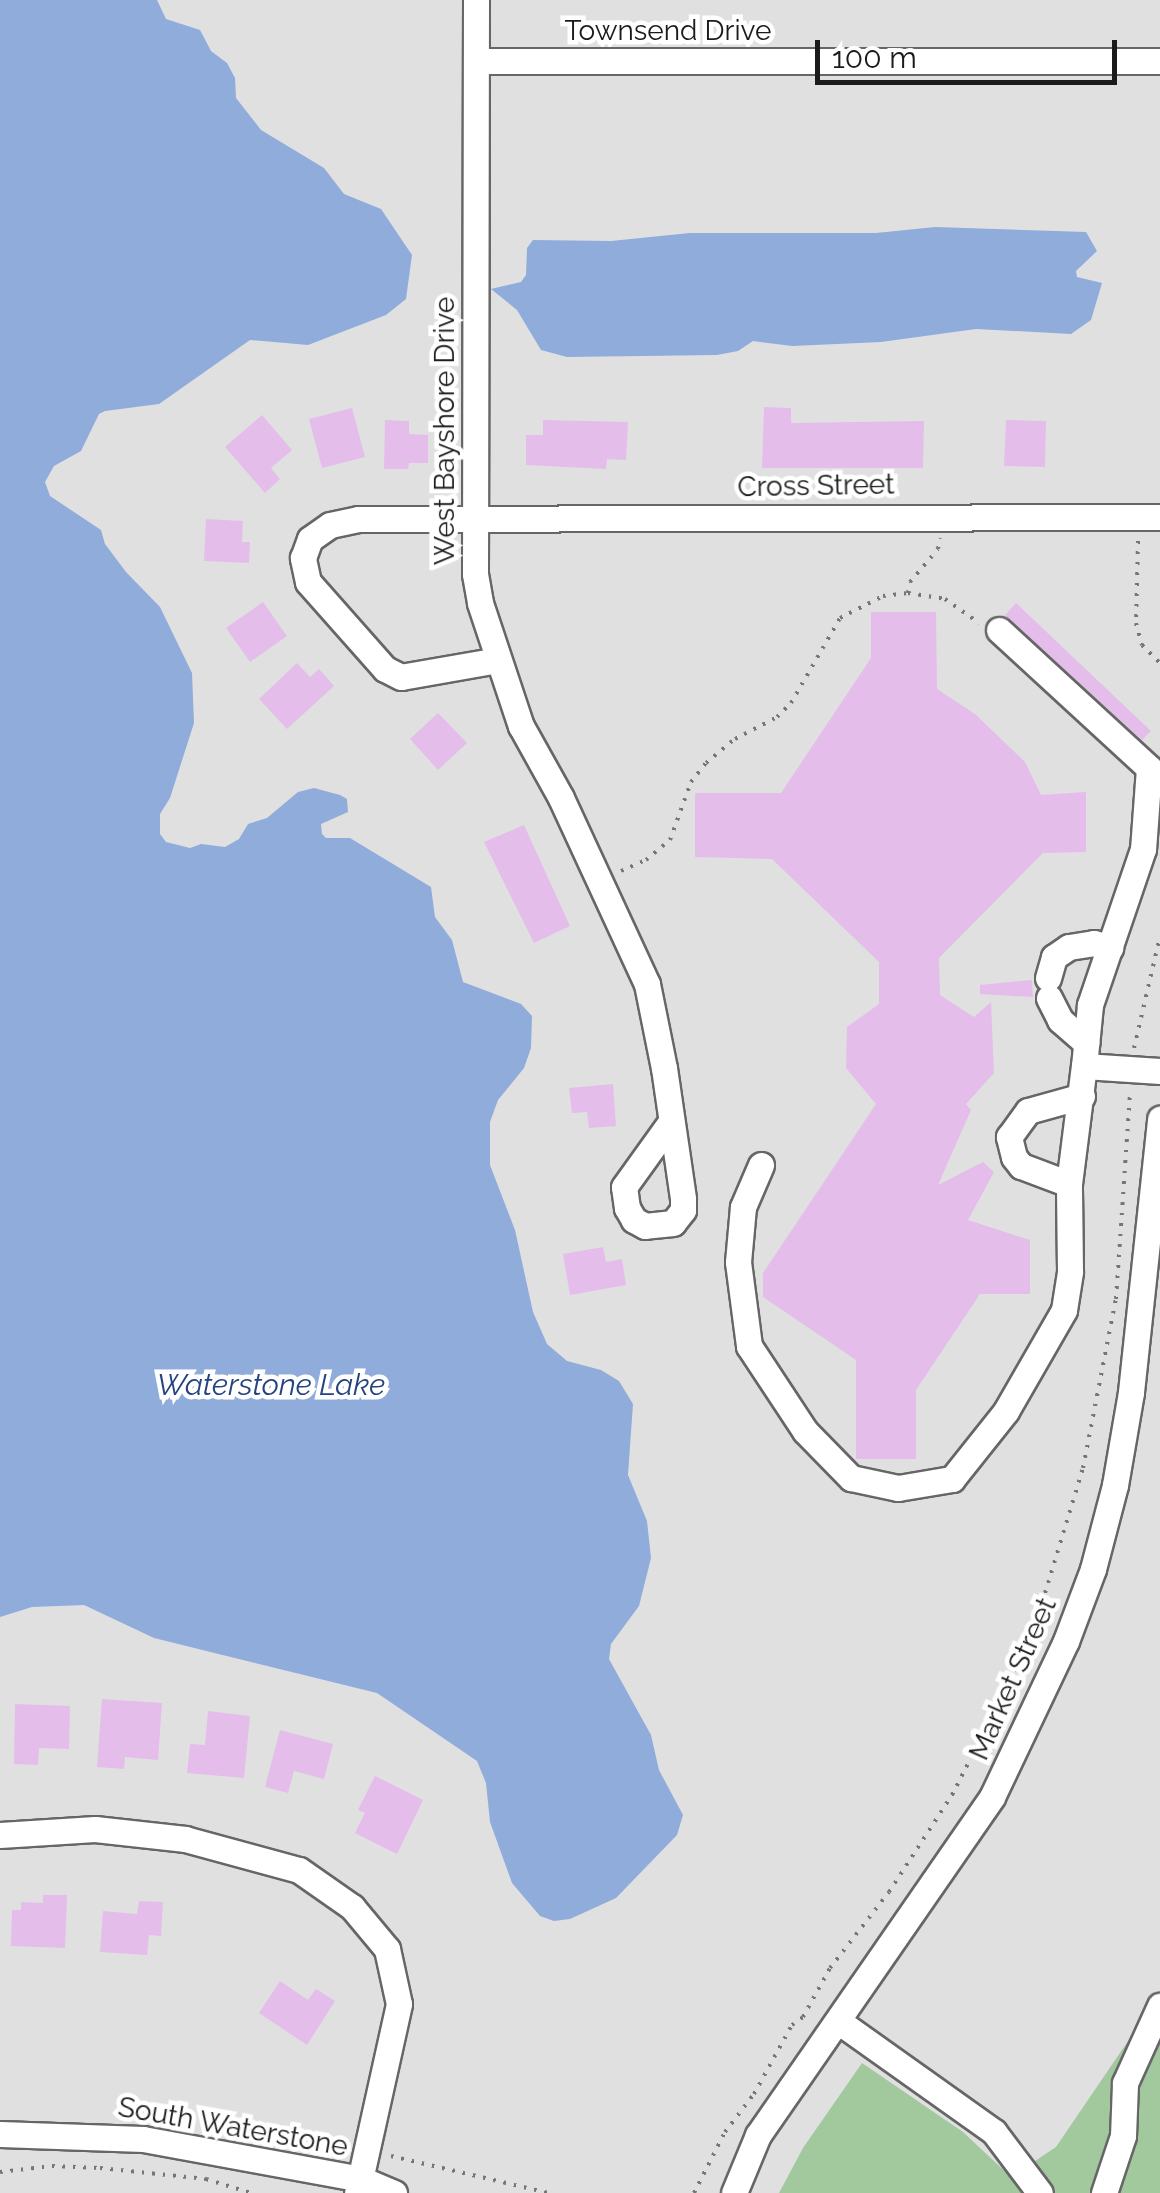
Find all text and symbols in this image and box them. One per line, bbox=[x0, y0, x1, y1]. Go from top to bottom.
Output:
street label: Townsend Drive bbox=[565, 14, 771, 48]
scale bar bbox=[820, 20, 1122, 82]
text: 100 m bbox=[832, 40, 917, 75]
street label: West Bayshore Drive bbox=[428, 297, 462, 565]
street label: Cross Street bbox=[737, 468, 895, 504]
water label: Waterstone Lake bbox=[157, 1367, 385, 1403]
street label: Market Street bbox=[962, 1593, 1064, 1765]
street label: South Waterstone bbox=[115, 2090, 351, 2164]

